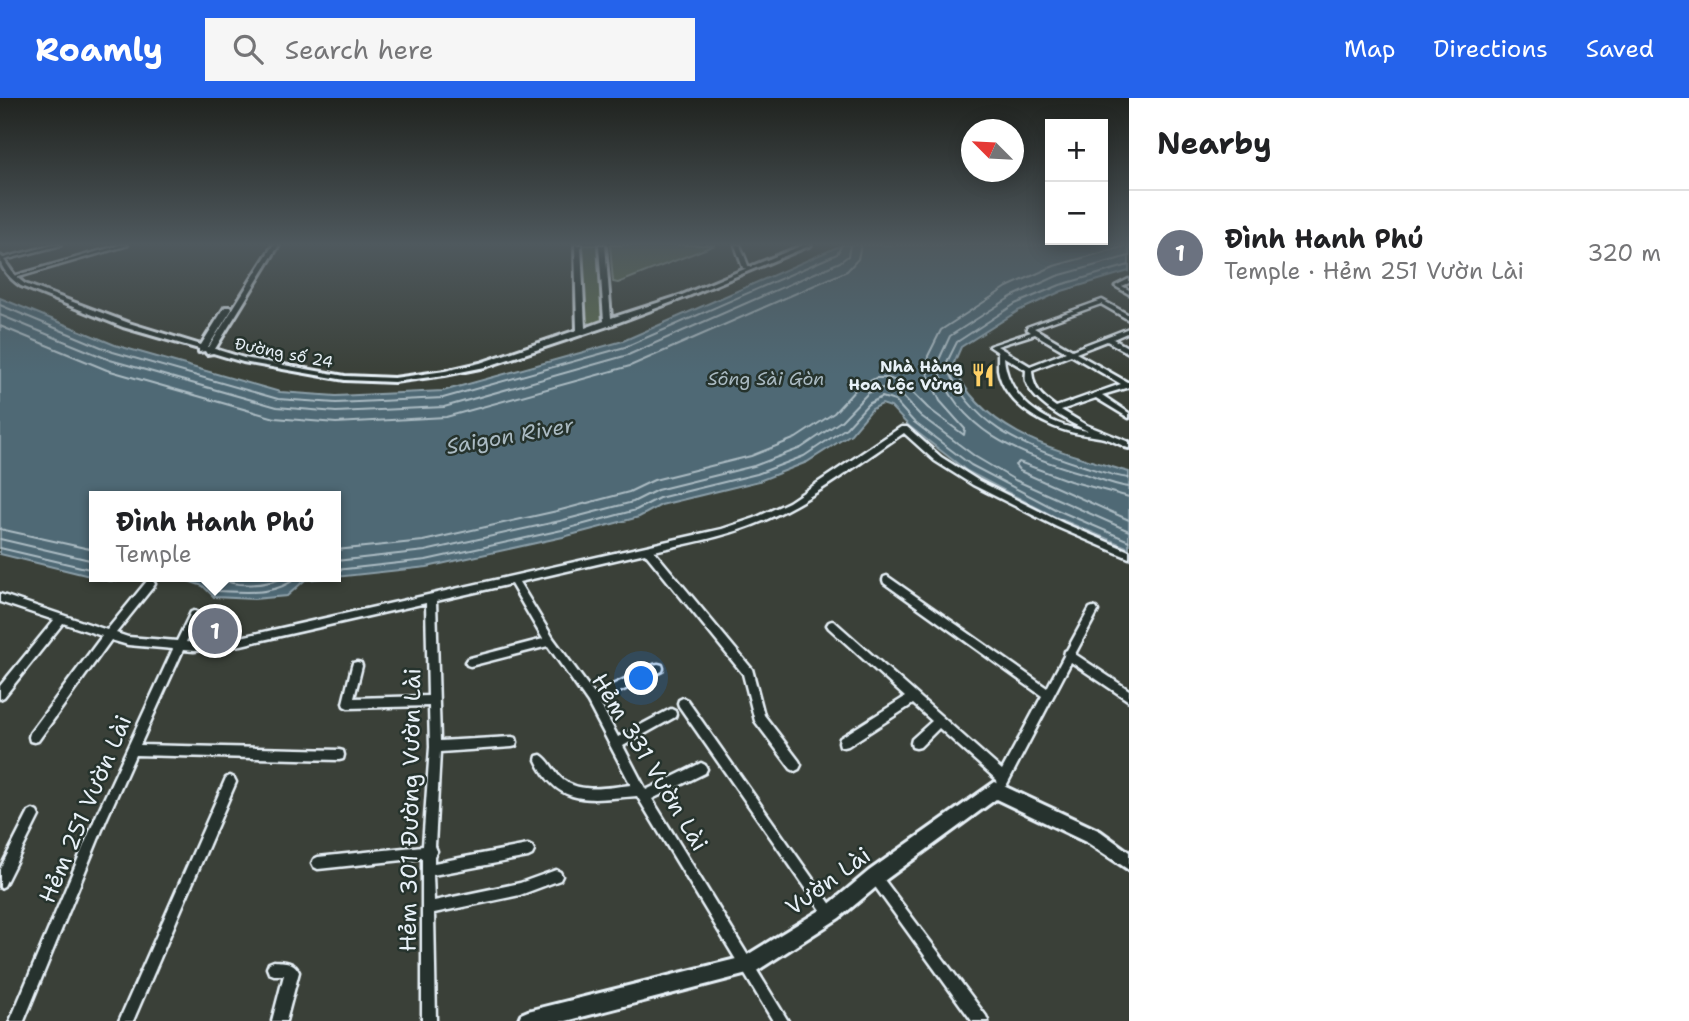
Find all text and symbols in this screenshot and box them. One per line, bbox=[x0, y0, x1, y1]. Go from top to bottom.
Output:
search box bbox=[205, 18, 695, 81]
text: Roamly bbox=[35, 27, 163, 72]
icon: search bbox=[229, 30, 267, 68]
text: Search here bbox=[285, 32, 433, 67]
text: Map bbox=[1344, 33, 1395, 65]
text: Directions bbox=[1433, 33, 1548, 65]
text: Saved bbox=[1586, 33, 1654, 65]
north arrow bbox=[961, 119, 1024, 182]
map controls bbox=[1045, 119, 1108, 245]
button: + bbox=[1045, 119, 1108, 182]
text: Nearby bbox=[1157, 123, 1272, 164]
button: − bbox=[1045, 182, 1108, 245]
text: Đình Hanh Phú bbox=[1224, 221, 1424, 256]
text: 1 bbox=[1175, 238, 1185, 268]
text: 320 m bbox=[1587, 238, 1661, 268]
text: Temple · Hẻm 251 Vườn Lài bbox=[1224, 256, 1524, 286]
street label: Đường số 24 bbox=[233, 333, 335, 373]
place label: Nhà Hàng Hoa Lộc Vừng bbox=[849, 356, 963, 395]
restaurant icon: Nhà Hàng Hoa Lộc Vừng bbox=[969, 361, 997, 389]
water label: Sông Sài Gòn bbox=[708, 367, 824, 391]
water label: Saigon River bbox=[444, 411, 577, 461]
popup bbox=[89, 491, 341, 582]
text: Đình Hanh Phú bbox=[115, 504, 315, 539]
text: Temple bbox=[115, 539, 192, 569]
pin: 1 bbox=[192, 605, 238, 657]
your location bbox=[624, 661, 658, 695]
street label: Hẻm 301 Đường Vườn Lài bbox=[393, 668, 427, 952]
street label: Hẻm 331 Vườn Lài bbox=[585, 668, 715, 856]
street label: Hẻm 251 Vườn Lài bbox=[32, 710, 138, 908]
street label: Vườn Lài bbox=[779, 840, 877, 922]

